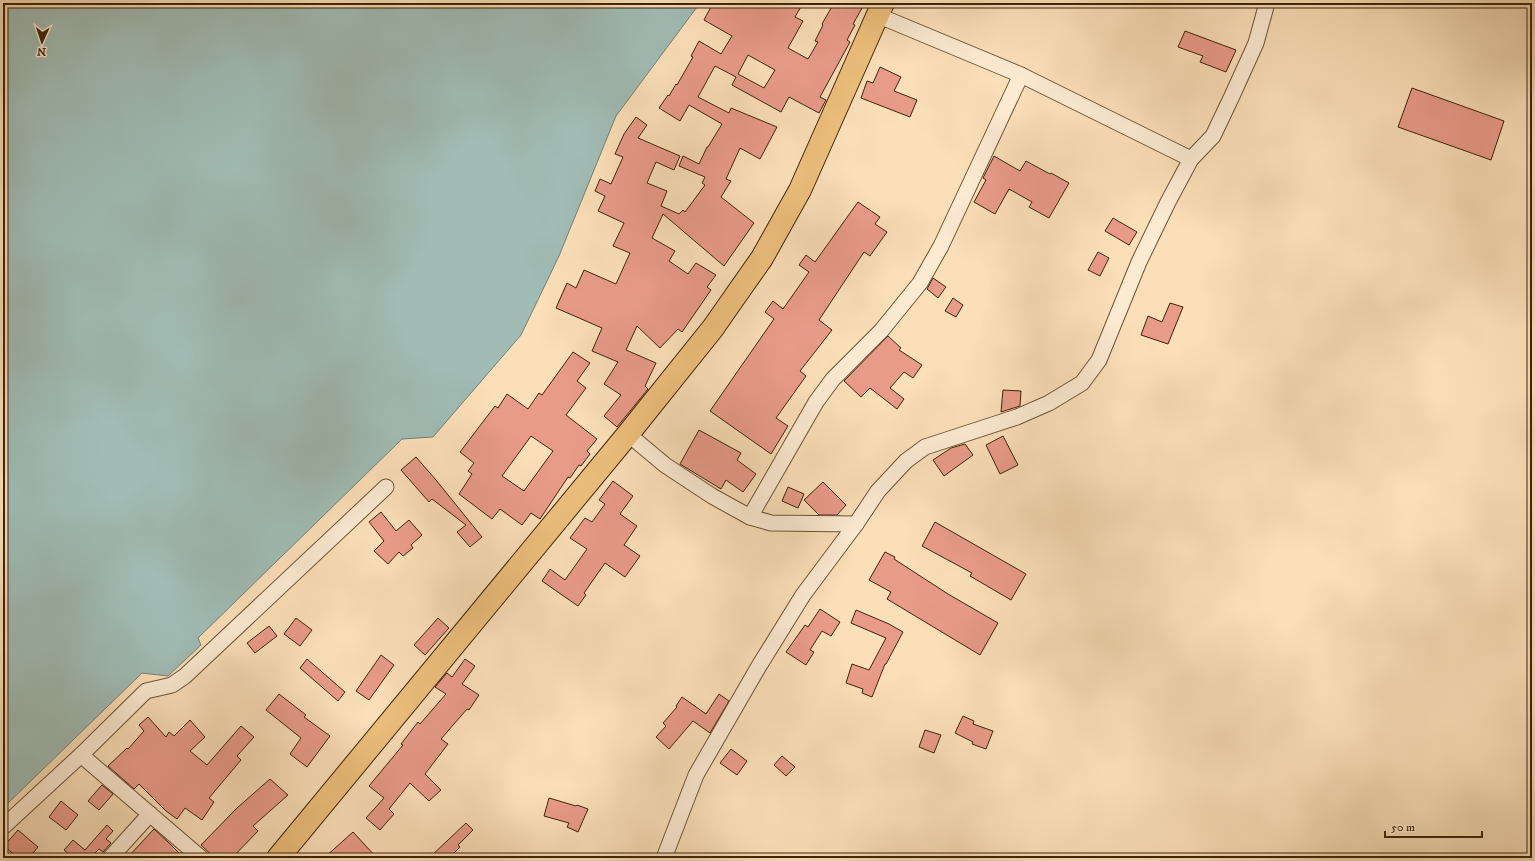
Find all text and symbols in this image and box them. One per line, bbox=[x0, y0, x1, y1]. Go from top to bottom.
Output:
north arrow bbox=[22, 22, 62, 62]
text: N bbox=[37, 44, 46, 58]
scale bar bbox=[1385, 813, 1482, 839]
text: 50 m bbox=[1391, 820, 1415, 835]

